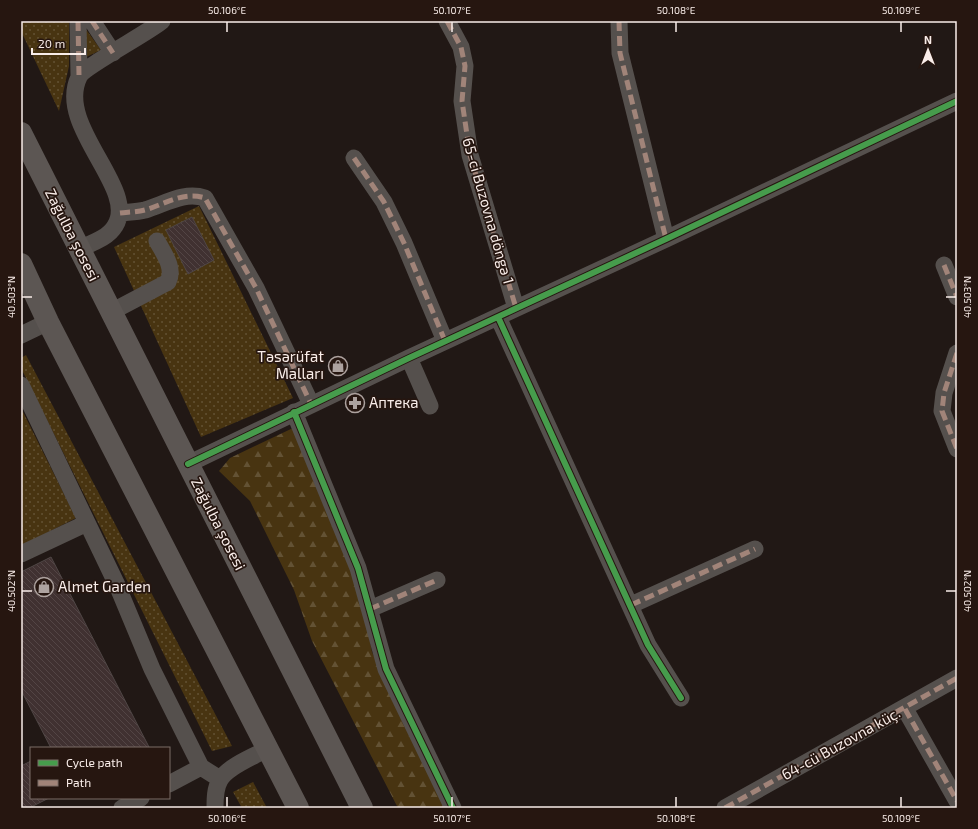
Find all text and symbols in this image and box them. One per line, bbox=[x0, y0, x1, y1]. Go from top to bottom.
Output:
text: 50.106°E bbox=[208, 4, 247, 16]
text: 50.107°E bbox=[433, 4, 471, 16]
text: 50.108°E bbox=[657, 4, 696, 16]
text: 50.109°E bbox=[882, 4, 921, 16]
scale bar bbox=[32, 30, 85, 56]
north arrow bbox=[908, 30, 948, 70]
text: N bbox=[924, 33, 932, 46]
text: 20 m bbox=[38, 36, 65, 50]
street label: 65-ci Buzovna döngə 1 bbox=[459, 135, 518, 286]
street label: Zağulba şosesi bbox=[41, 185, 104, 284]
text: 40.503°N bbox=[5, 276, 17, 318]
text: 40.503°N bbox=[961, 276, 973, 318]
place label: Təsərüfat Malları bbox=[257, 347, 324, 382]
shop icon: Təsərüfat Malları bbox=[327, 355, 349, 377]
pharmacy icon: Аптека bbox=[344, 392, 366, 414]
place label: Аптека bbox=[369, 393, 419, 411]
street label: Zağulba şosesi bbox=[187, 474, 250, 573]
text: 40.502°N bbox=[5, 570, 17, 612]
text: 40.502°N bbox=[961, 570, 973, 612]
shop icon: Almet Garden bbox=[33, 576, 55, 598]
place label: Almet Garden bbox=[58, 577, 151, 595]
street label: 64-cü Buzovna küç. bbox=[778, 703, 903, 784]
legend bbox=[30, 747, 170, 799]
text: Cycle path bbox=[66, 755, 123, 769]
text: Path bbox=[66, 775, 91, 789]
text: 50.106°E bbox=[208, 812, 247, 824]
text: 50.107°E bbox=[433, 812, 471, 824]
text: 50.108°E bbox=[657, 812, 696, 824]
text: 50.109°E bbox=[882, 812, 921, 824]

